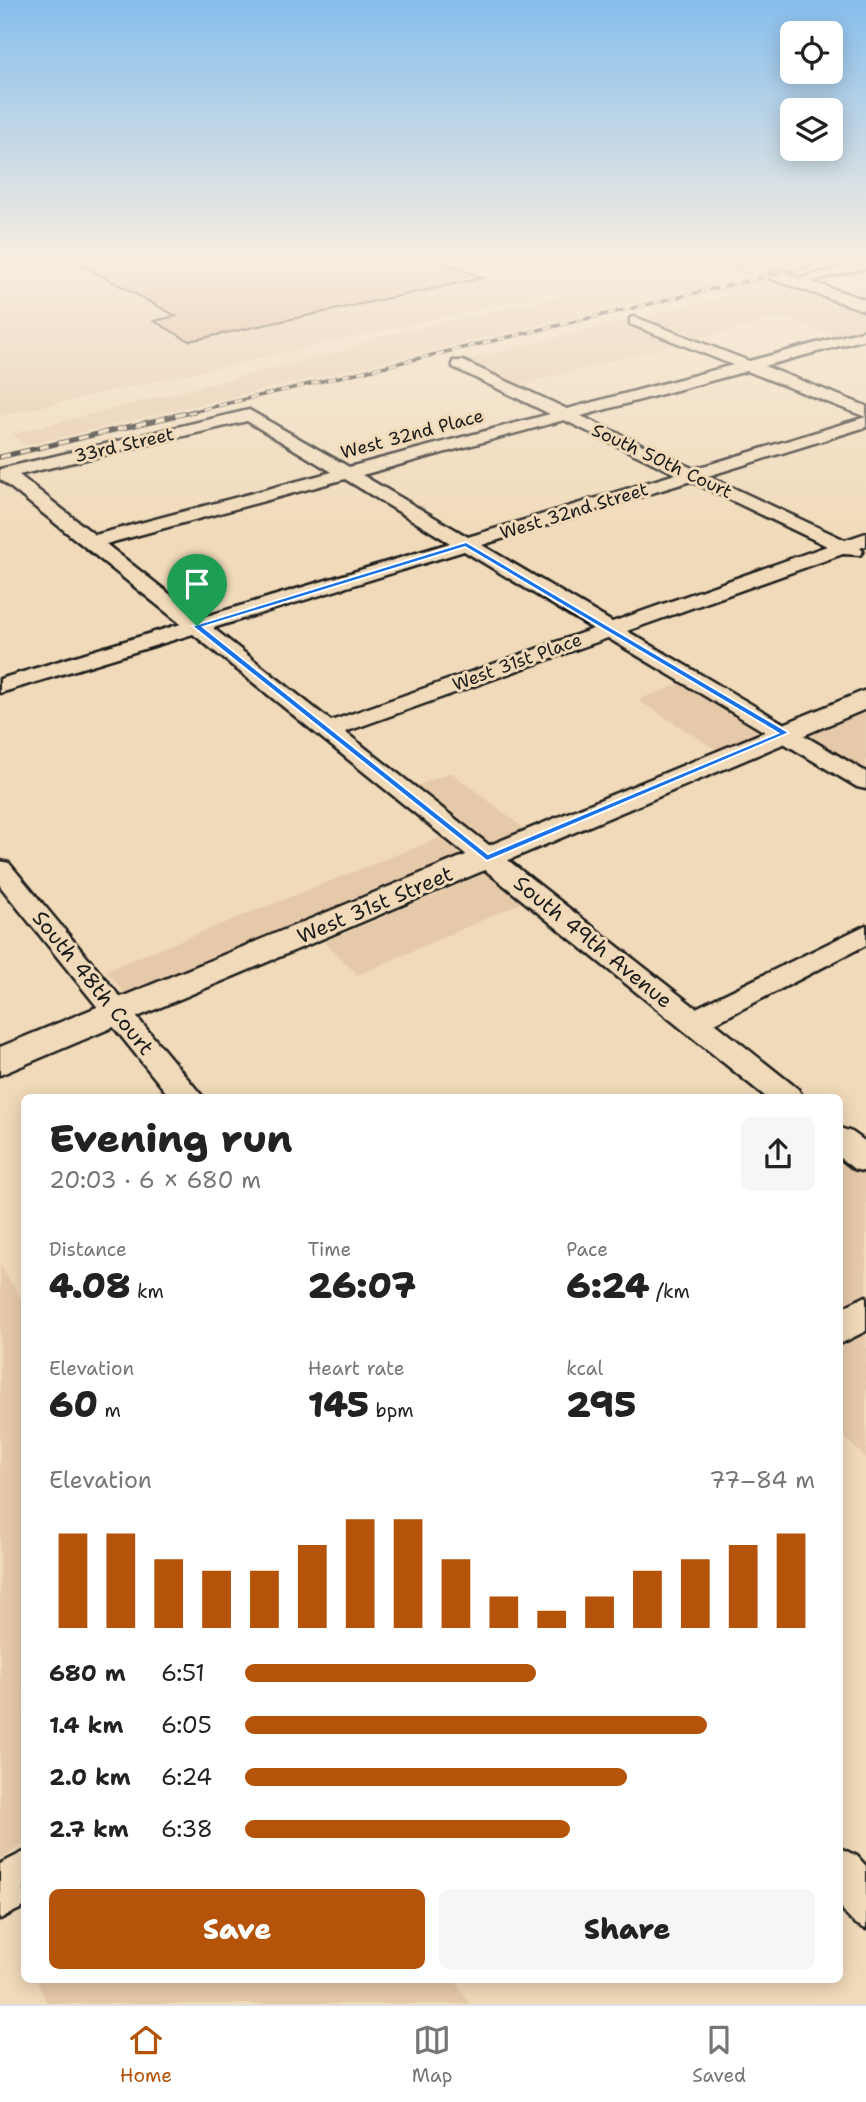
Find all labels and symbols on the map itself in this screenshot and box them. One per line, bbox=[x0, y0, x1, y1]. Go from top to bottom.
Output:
street label: West 32nd Place bbox=[338, 403, 486, 465]
street label: South 50th Court bbox=[588, 418, 736, 504]
street label: 33rd Street bbox=[72, 422, 176, 468]
street label: West 32nd Street bbox=[497, 477, 651, 545]
pin bbox=[167, 554, 227, 626]
street label: West 31st Place bbox=[449, 627, 585, 697]
street label: West 31st Street bbox=[293, 860, 457, 950]
street label: South 49th Avenue bbox=[508, 869, 678, 1015]
street label: South 48th Court bbox=[26, 905, 160, 1061]

